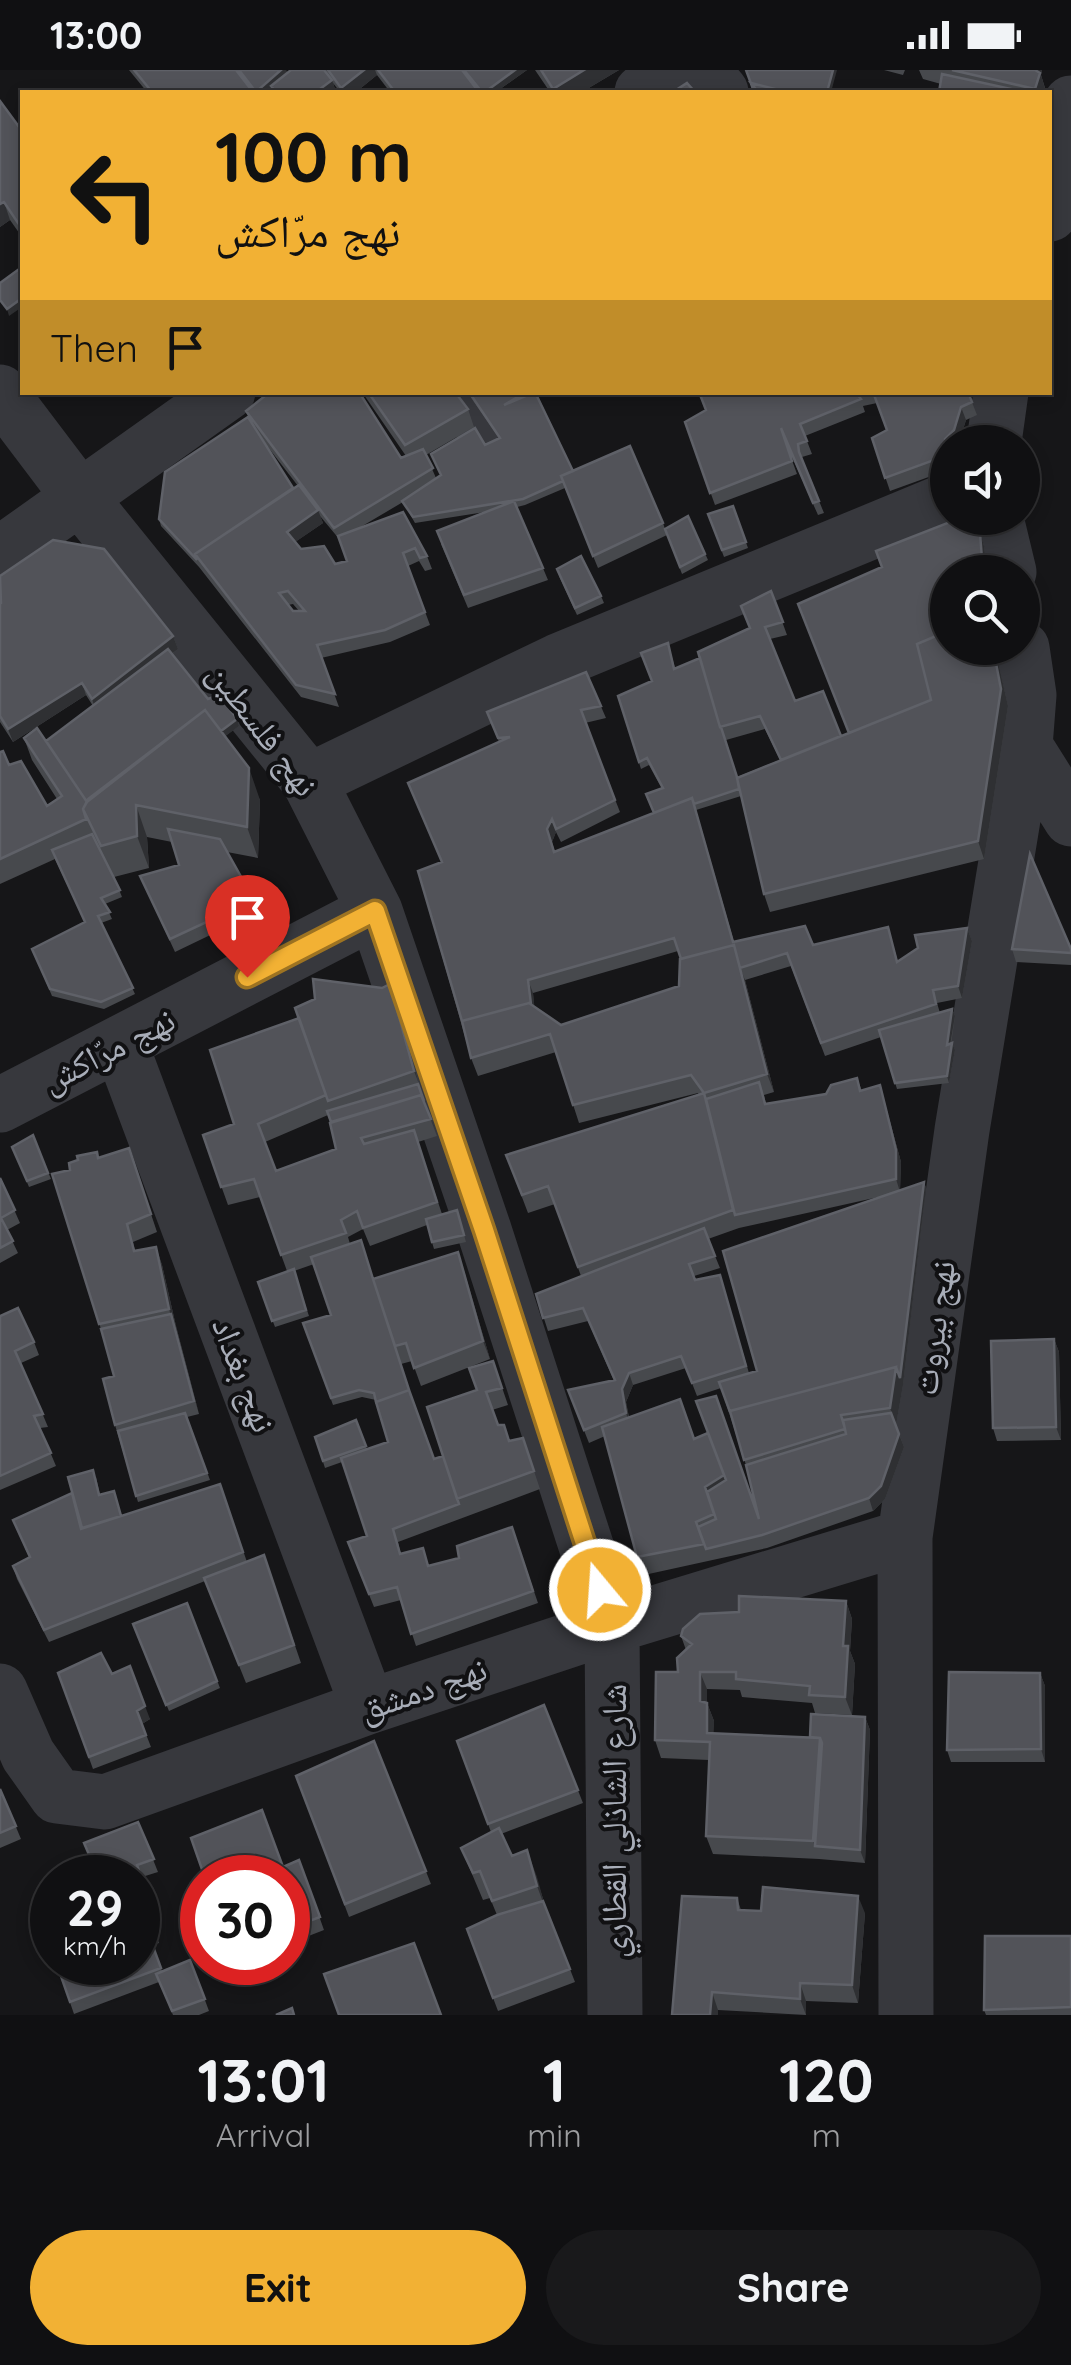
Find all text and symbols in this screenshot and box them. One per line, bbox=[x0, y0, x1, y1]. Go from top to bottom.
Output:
text: 13:00 bbox=[50, 11, 142, 59]
text: 100 m bbox=[215, 112, 412, 200]
icon: left bbox=[50, 130, 180, 260]
text: نهج مرّاكش bbox=[215, 202, 401, 258]
icon: arrive bbox=[158, 320, 213, 375]
text: Then bbox=[50, 324, 138, 372]
map controls bbox=[930, 425, 1040, 665]
button: sound bbox=[930, 425, 1040, 535]
button: search bbox=[930, 555, 1040, 665]
street label: نهج فلسطين bbox=[198, 652, 329, 805]
pin bbox=[205, 875, 290, 978]
icon: arrive bbox=[220, 890, 275, 945]
street label: نهج مرّاكش bbox=[33, 997, 182, 1102]
street label: نهج بيروت bbox=[902, 1258, 965, 1398]
street label: نهج بغداد bbox=[202, 1311, 287, 1439]
position arrow bbox=[548, 1538, 652, 1642]
street label: نهج دمشق bbox=[353, 1646, 493, 1731]
street label: شارع الشاذلي القطاري bbox=[591, 1684, 642, 1958]
speed limit sign: 30 bbox=[180, 1855, 310, 1985]
text: 29 bbox=[67, 1876, 123, 1939]
text: km/h bbox=[63, 1930, 127, 1961]
text: 13:01 bbox=[198, 2042, 330, 2117]
text: 1 bbox=[543, 2042, 566, 2117]
text: 120 bbox=[779, 2042, 873, 2117]
text: Arrival bbox=[216, 2115, 311, 2155]
text: min bbox=[527, 2115, 582, 2155]
text: m bbox=[812, 2115, 841, 2155]
button: Exit bbox=[30, 2230, 526, 2345]
button: Share bbox=[546, 2230, 1041, 2345]

